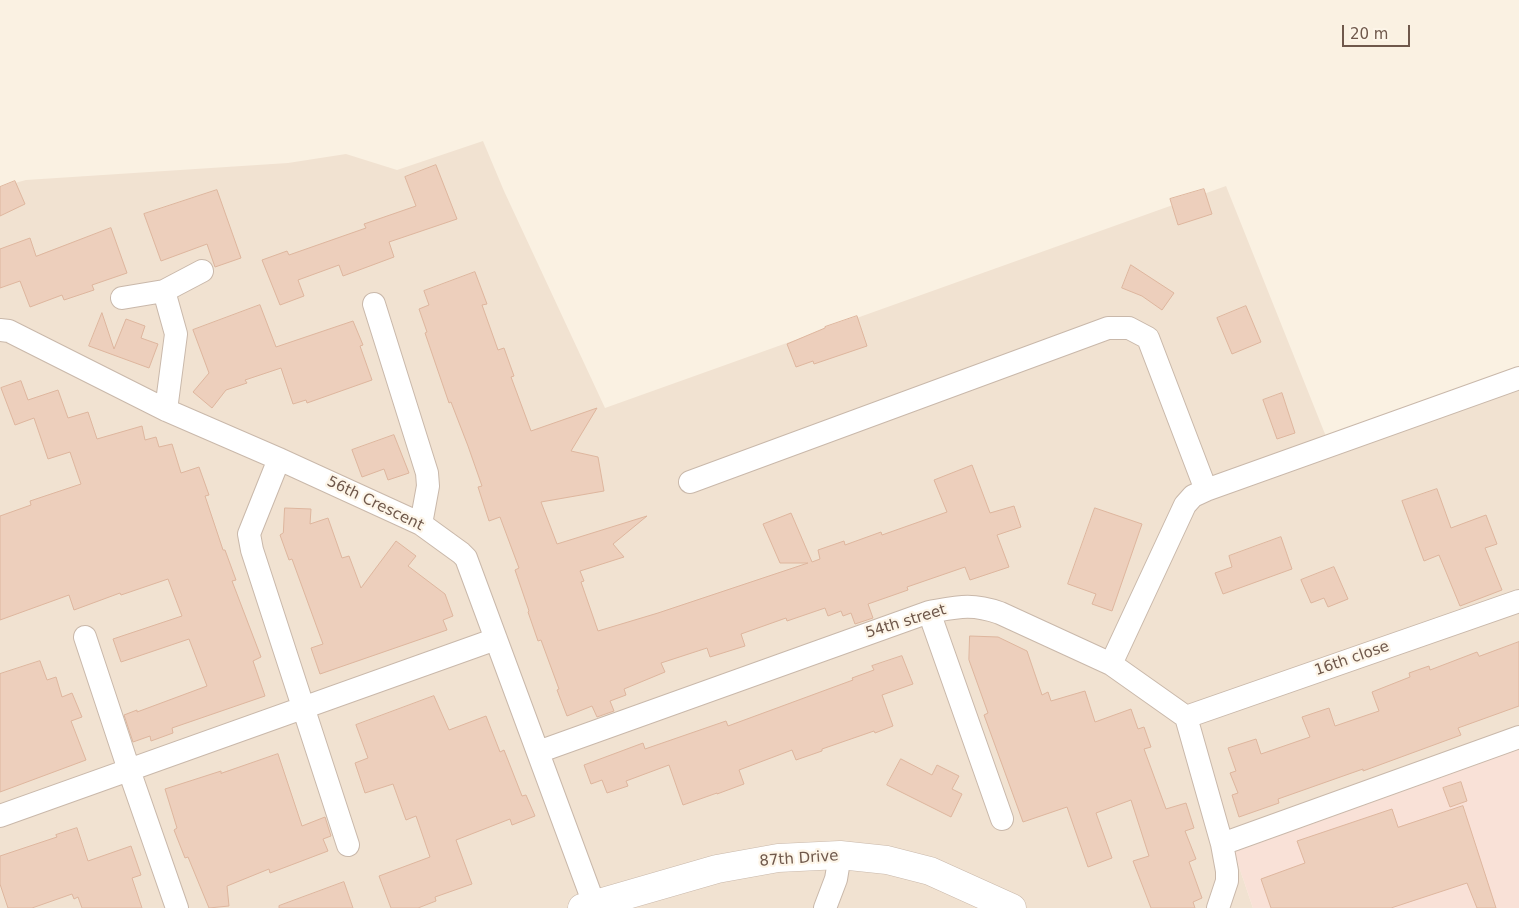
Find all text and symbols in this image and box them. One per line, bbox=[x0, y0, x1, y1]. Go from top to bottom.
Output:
scale bar bbox=[1344, 15, 1412, 47]
text: 20 m bbox=[1350, 25, 1388, 43]
street label: 56th Crescent bbox=[324, 473, 426, 535]
street label: 54th street bbox=[864, 601, 948, 643]
street label: 16th close bbox=[1312, 638, 1392, 680]
street label: 87th Drive bbox=[759, 847, 839, 871]

